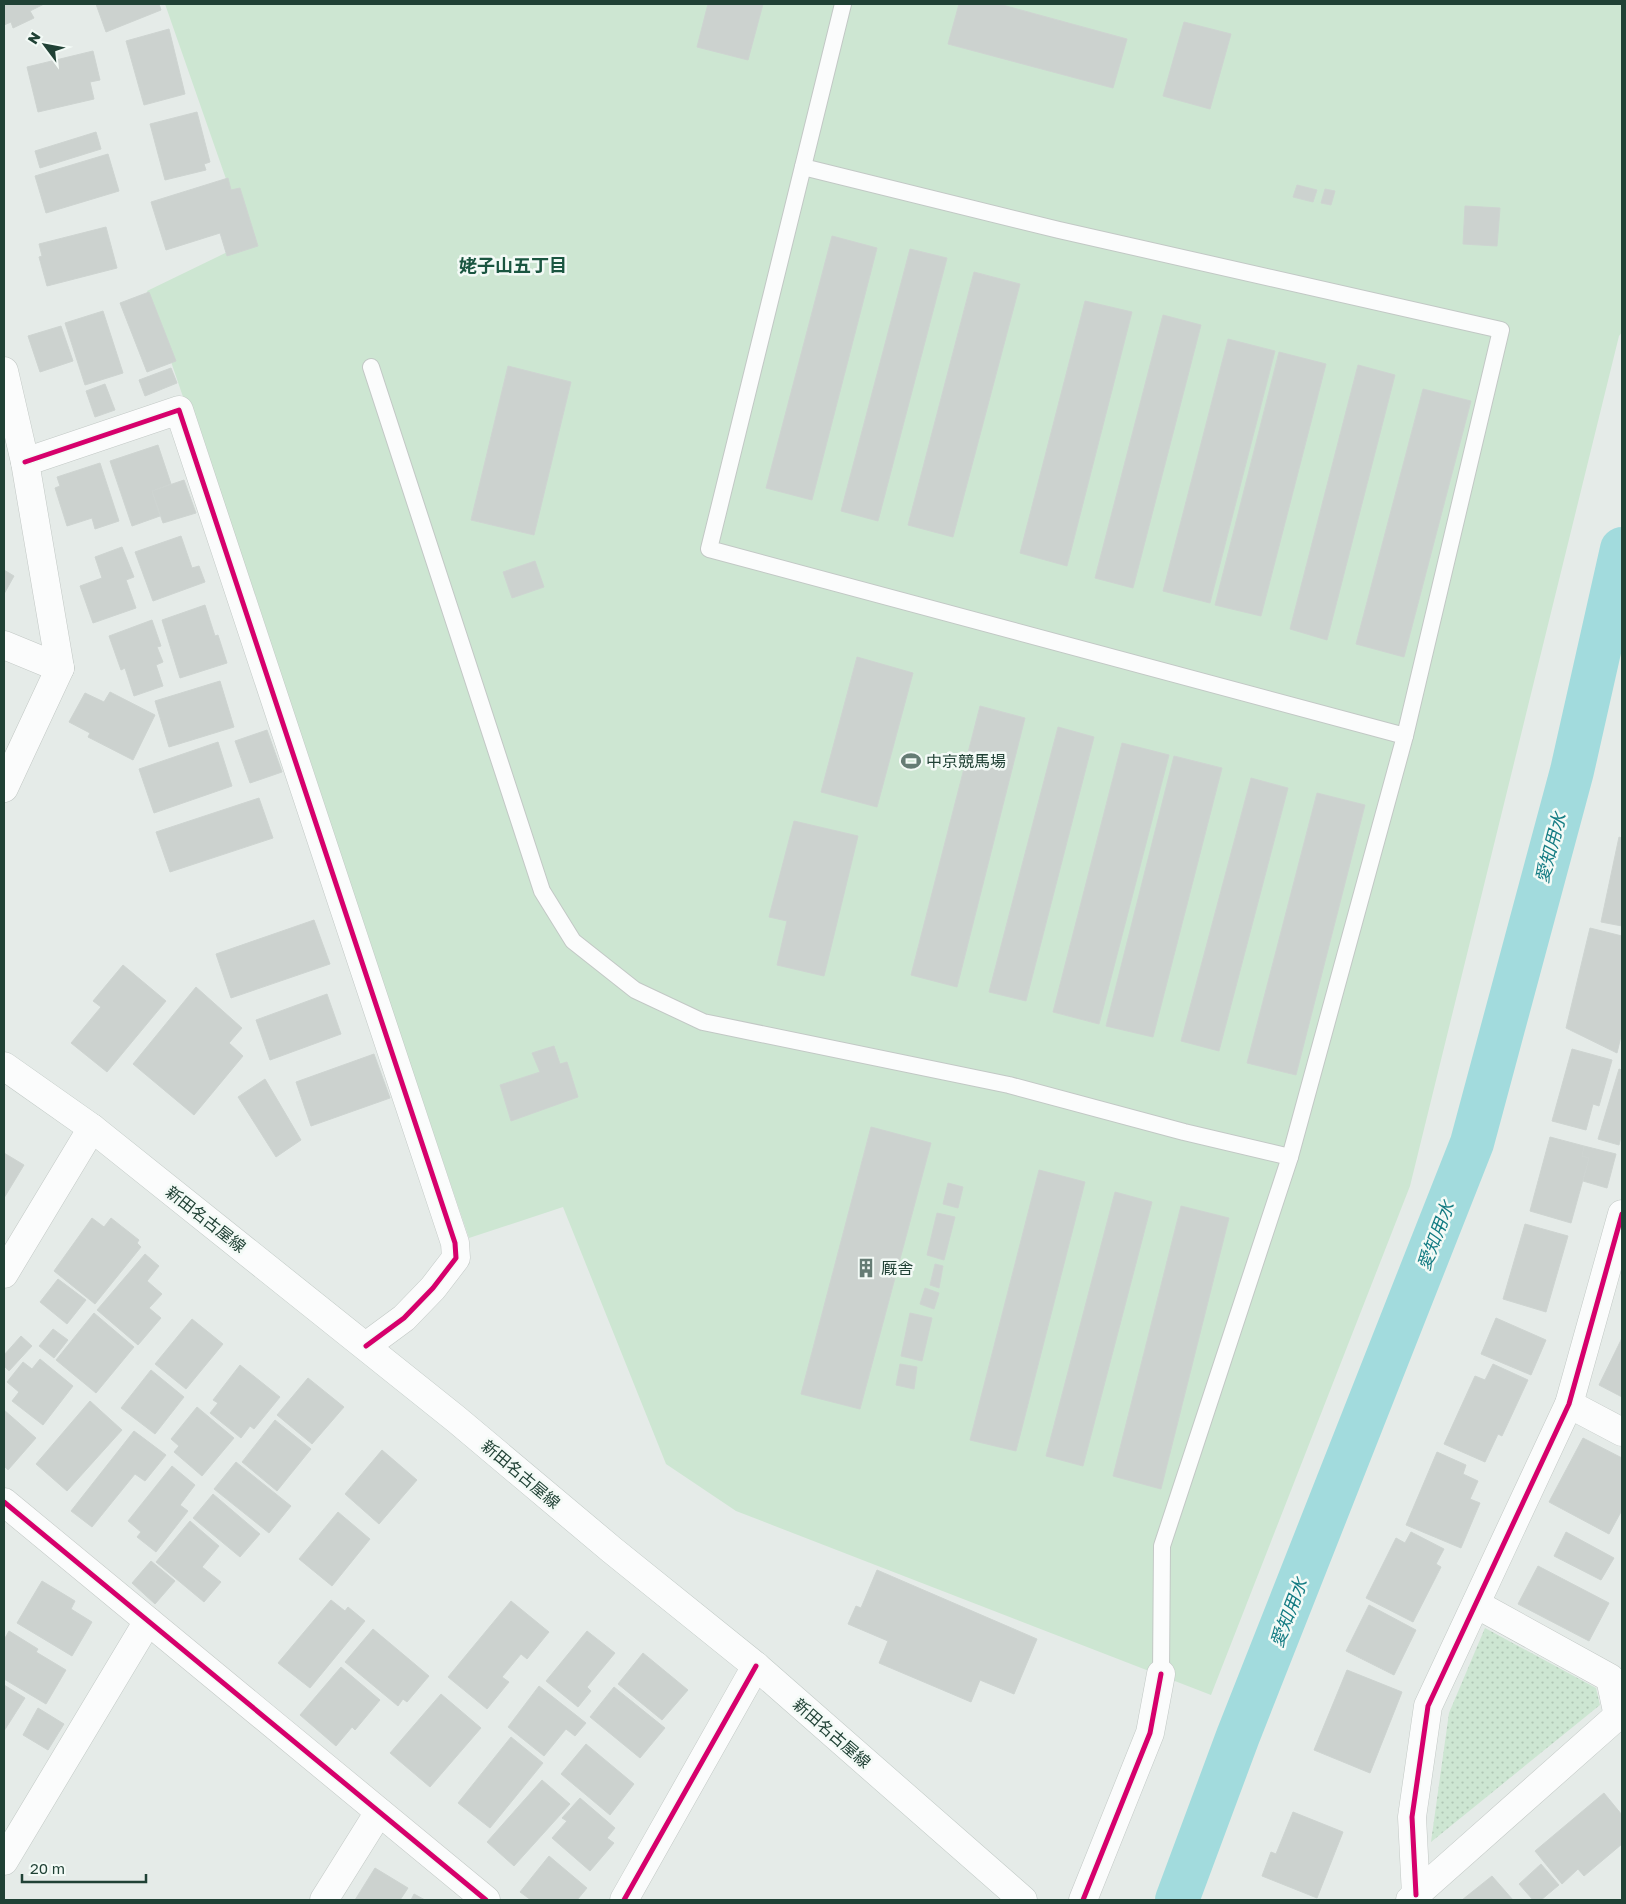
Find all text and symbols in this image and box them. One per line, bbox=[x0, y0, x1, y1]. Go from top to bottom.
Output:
north arrow bbox=[20, 20, 70, 70]
text: N bbox=[24, 29, 44, 47]
district label: 姥子山五丁目 bbox=[459, 254, 567, 276]
sports icon: 中京競馬場 bbox=[900, 750, 922, 772]
place label: 中京競馬場 bbox=[926, 751, 1006, 771]
water label: 愛知用水 bbox=[1530, 808, 1570, 885]
street label: 新田名古屋線 bbox=[162, 1182, 250, 1256]
water label: 愛知用水 bbox=[1412, 1196, 1459, 1273]
building icon: 厩舎 bbox=[855, 1257, 877, 1279]
place label: 厩舎 bbox=[881, 1258, 913, 1278]
street label: 新田名古屋線 bbox=[478, 1435, 564, 1513]
water label: 愛知用水 bbox=[1265, 1573, 1312, 1650]
street label: 新田名古屋線 bbox=[789, 1694, 875, 1772]
scale bar bbox=[22, 1852, 146, 1884]
text: 20 m bbox=[30, 1859, 65, 1877]

